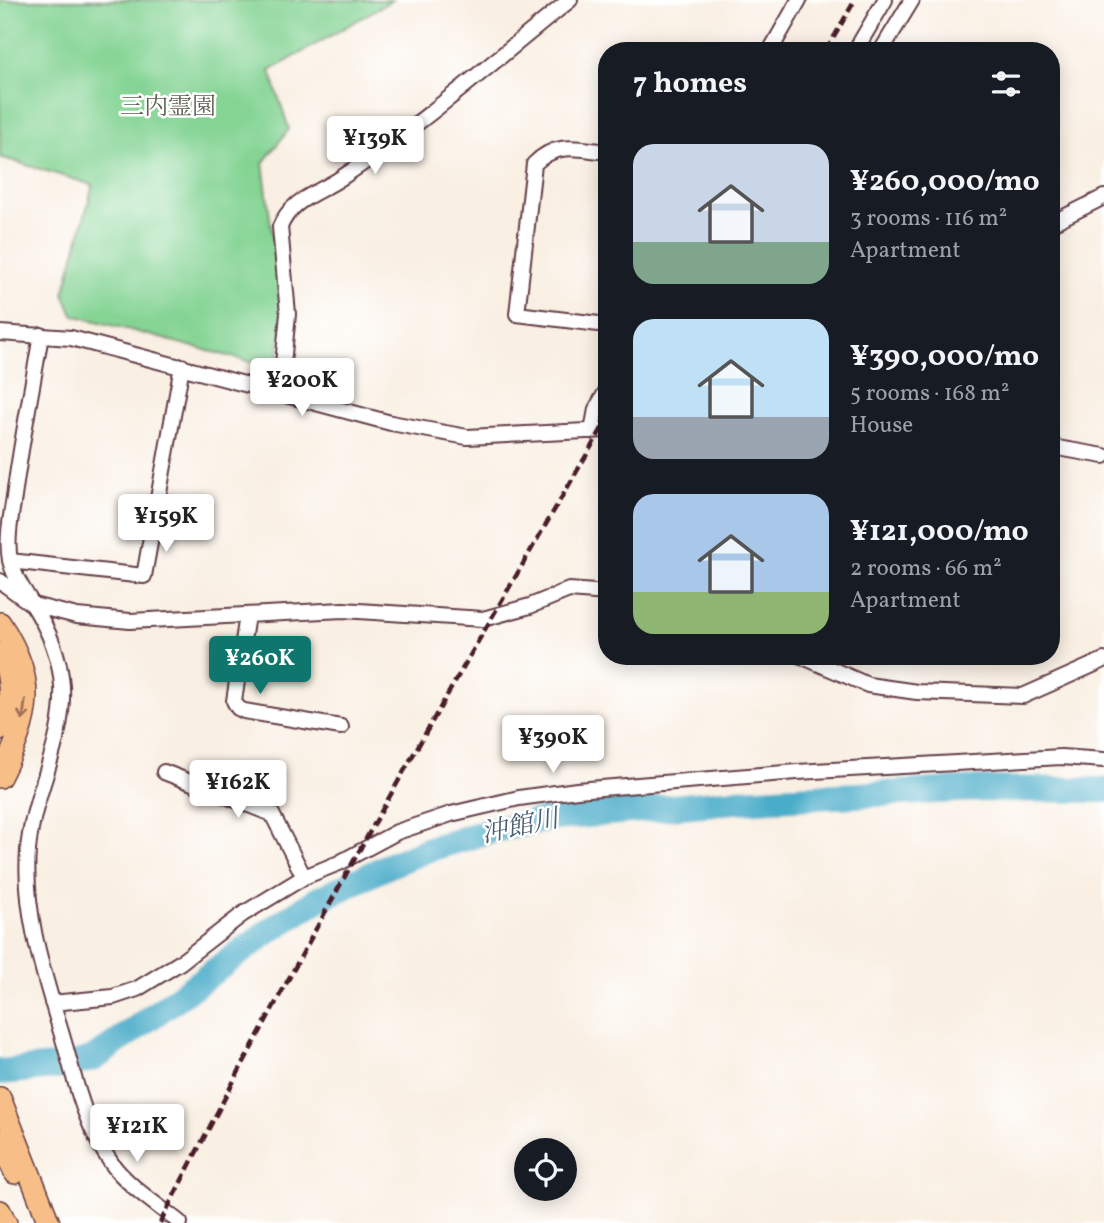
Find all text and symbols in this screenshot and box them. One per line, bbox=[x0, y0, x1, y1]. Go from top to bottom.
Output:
text: 7 homes bbox=[633, 63, 747, 105]
icon: filters bbox=[987, 65, 1025, 103]
park label: 三内霊園 bbox=[120, 91, 216, 125]
pin: ¥139K bbox=[326, 116, 424, 176]
text: ¥139K bbox=[343, 123, 407, 155]
text: ¥260,000/mo bbox=[850, 161, 1040, 203]
icon: home bbox=[689, 172, 773, 256]
text: 3 rooms · 116 m² bbox=[850, 203, 1007, 235]
text: Apartment bbox=[850, 235, 961, 267]
text: ¥390,000/mo bbox=[850, 336, 1039, 378]
icon: home bbox=[689, 347, 773, 431]
pin: ¥200K bbox=[253, 358, 351, 418]
text: ¥200K bbox=[266, 365, 338, 397]
text: 5 rooms · 168 m² bbox=[850, 378, 1009, 410]
text: House bbox=[850, 410, 913, 442]
pin: ¥159K bbox=[117, 494, 215, 554]
text: ¥159K bbox=[134, 501, 198, 533]
text: ¥121,000/mo bbox=[850, 511, 1029, 553]
icon: home bbox=[689, 522, 773, 606]
text: 2 rooms · 66 m² bbox=[850, 553, 1002, 585]
text: Apartment bbox=[850, 585, 961, 617]
pin: ¥260K bbox=[211, 636, 309, 696]
text: ¥260K bbox=[225, 643, 295, 675]
one-way arrow bbox=[18, 698, 31, 721]
pin: ¥390K bbox=[504, 716, 602, 775]
text: ¥390K bbox=[518, 722, 588, 754]
pin: ¥162K bbox=[189, 760, 287, 820]
text: ¥162K bbox=[205, 767, 271, 799]
water label: 沖館川 bbox=[478, 801, 565, 853]
pin: ¥121K bbox=[88, 1104, 186, 1164]
text: ¥121K bbox=[106, 1111, 168, 1143]
map controls bbox=[514, 1138, 577, 1201]
button: locate bbox=[514, 1138, 577, 1201]

